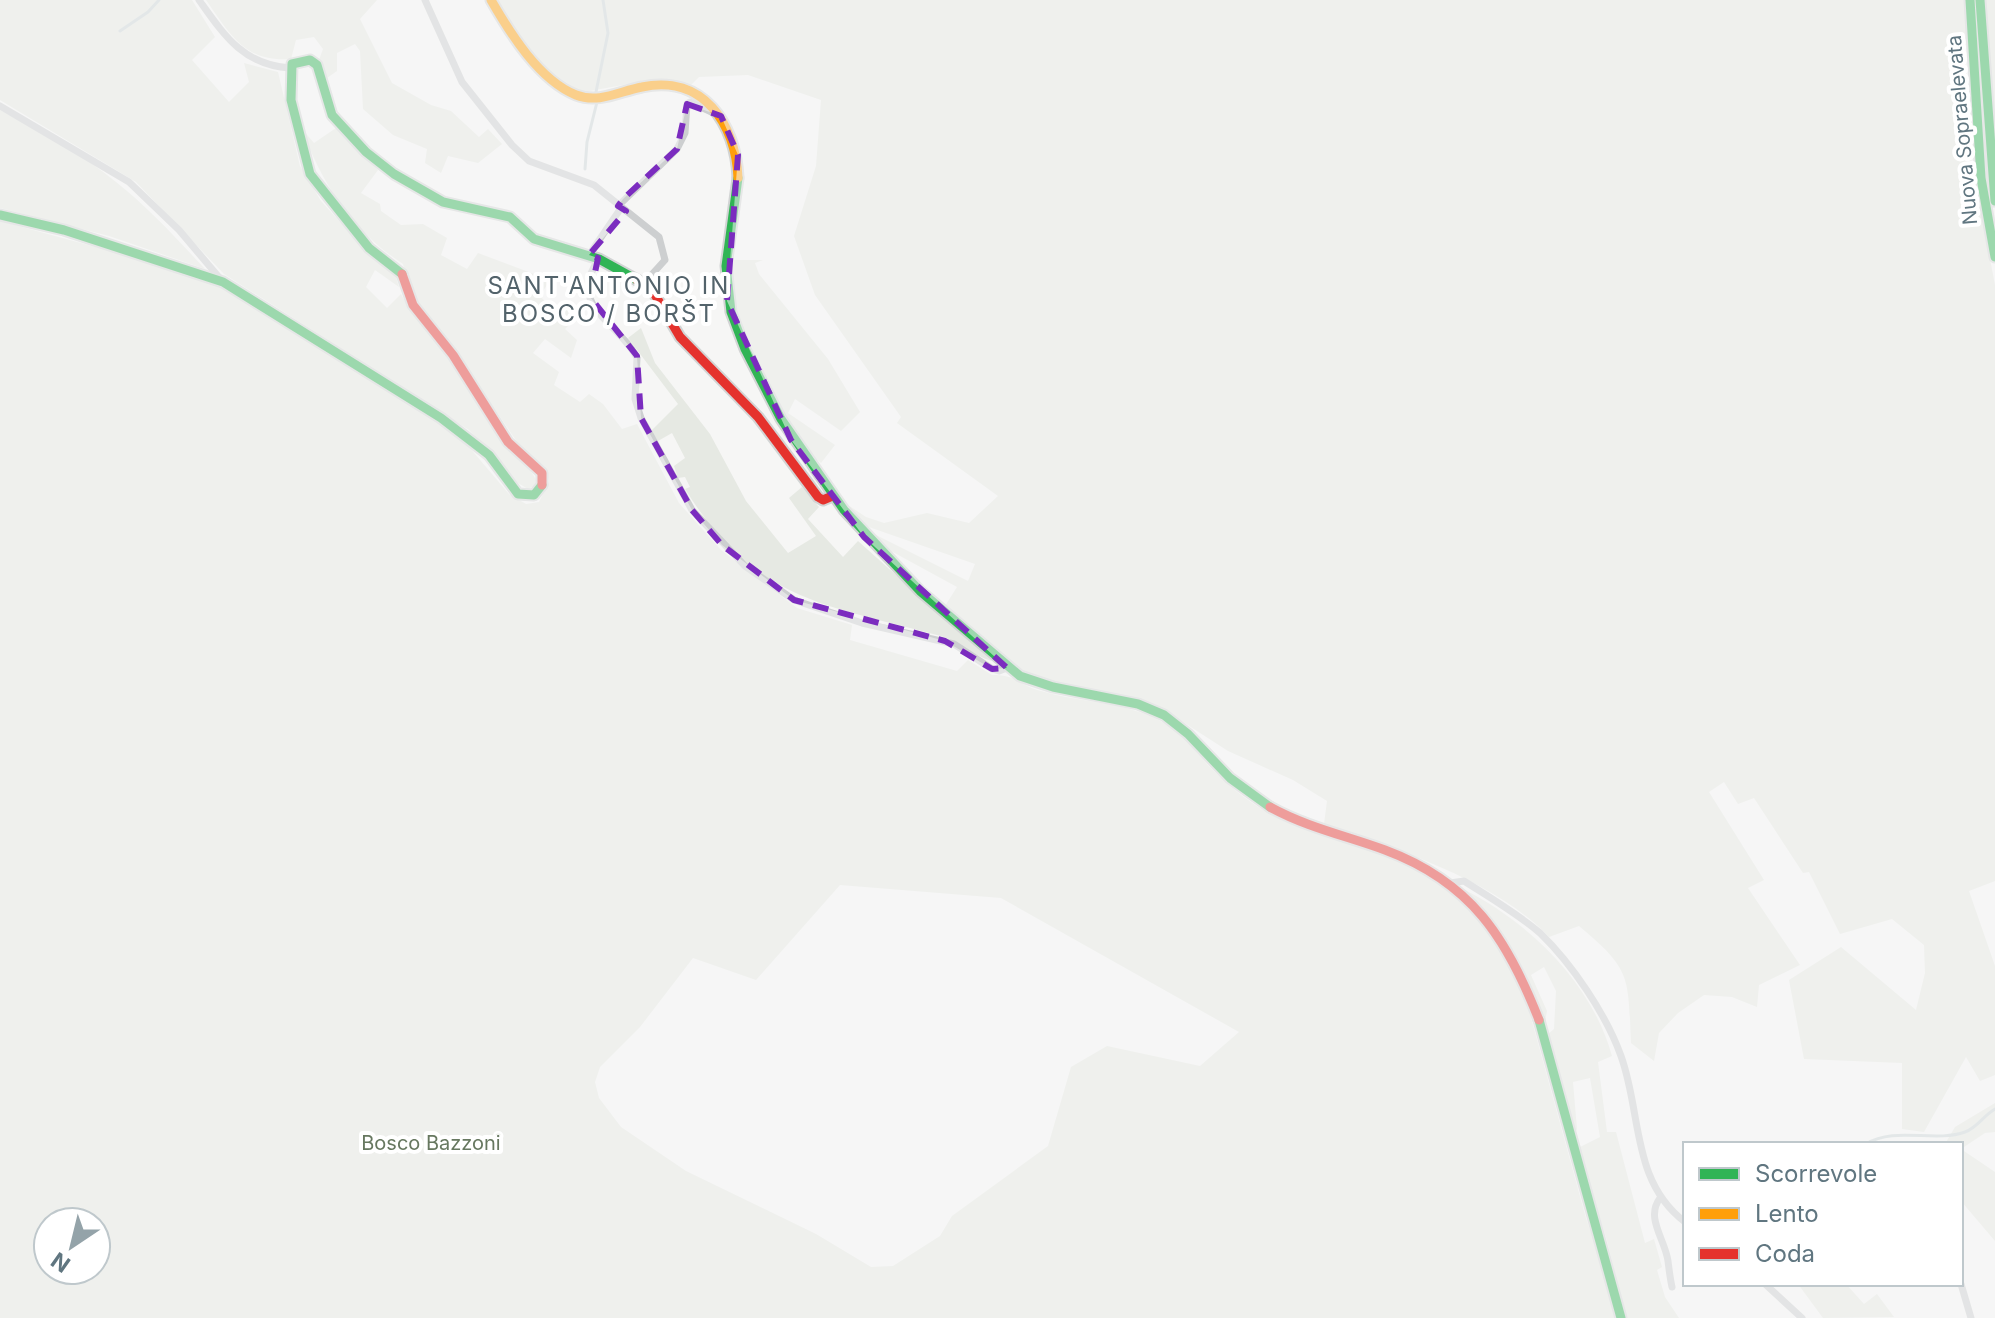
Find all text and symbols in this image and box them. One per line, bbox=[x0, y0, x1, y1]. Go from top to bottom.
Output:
street label: Nuova Sopraelevata bbox=[1942, 34, 1982, 226]
district label: SANT'ANTONIO IN BOSCO / BORŠT bbox=[488, 271, 730, 328]
park label: Bosco Bazzoni bbox=[361, 1131, 501, 1155]
legend bbox=[1683, 1142, 1963, 1286]
text: Scorrevole bbox=[1755, 1159, 1877, 1188]
text: Lento bbox=[1755, 1199, 1819, 1228]
north arrow bbox=[32, 1206, 112, 1286]
text: Coda bbox=[1755, 1239, 1815, 1268]
text: N bbox=[46, 1247, 75, 1278]

